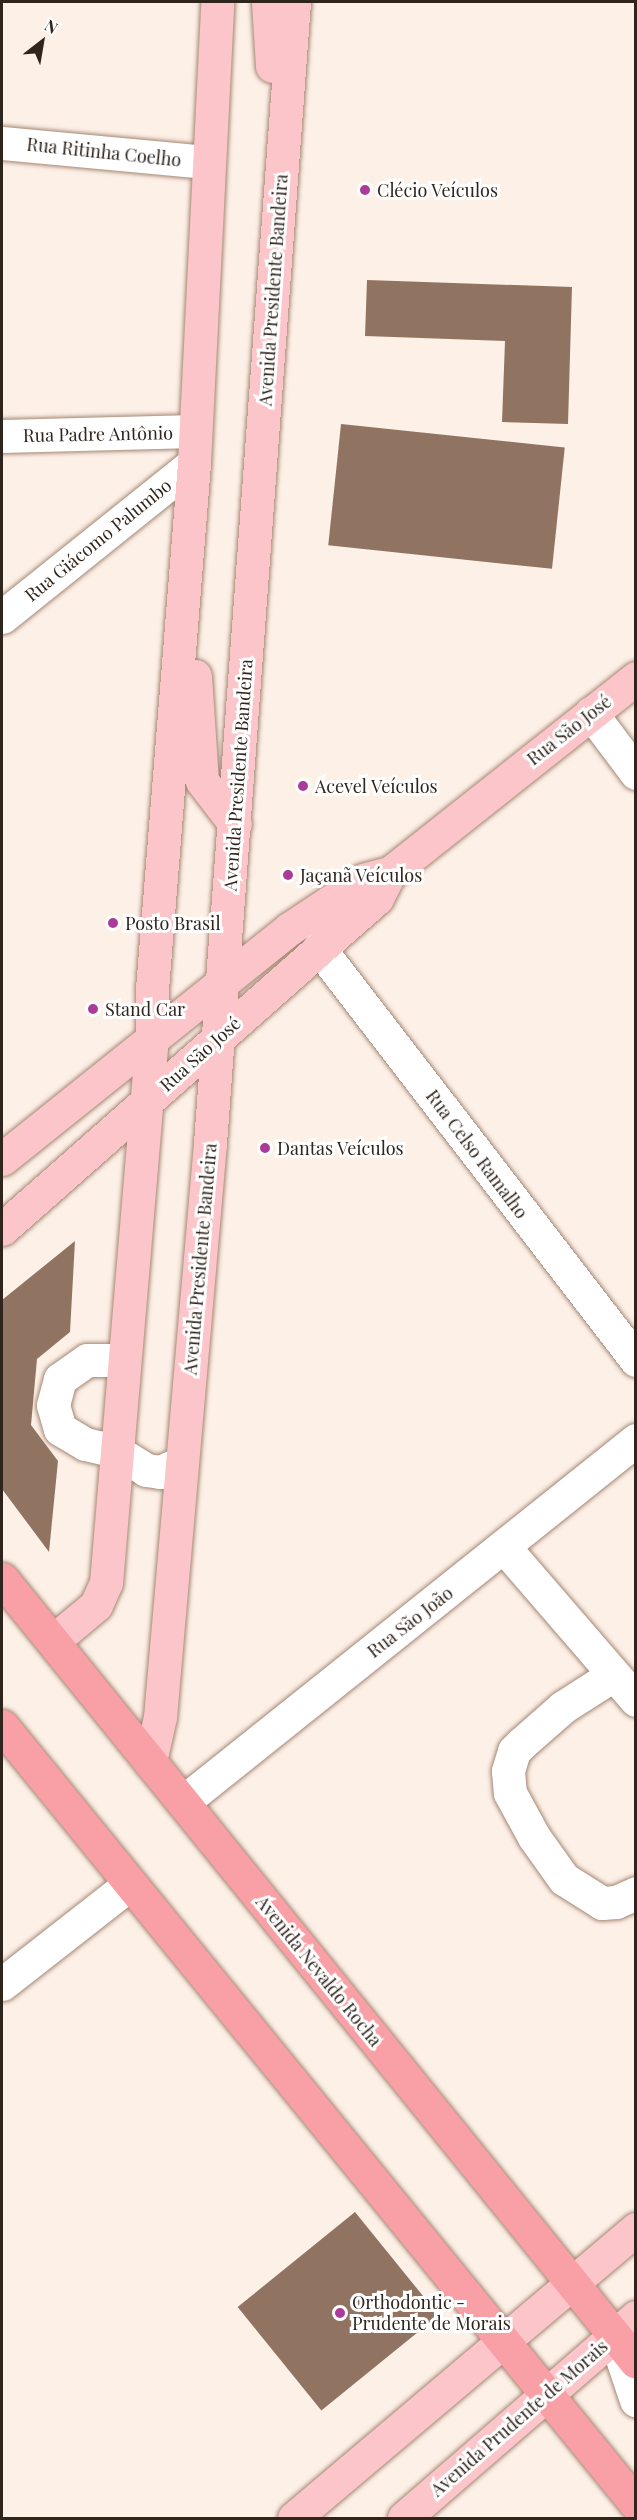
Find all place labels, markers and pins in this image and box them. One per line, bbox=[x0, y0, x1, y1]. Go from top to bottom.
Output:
place label: Clécio Veículos bbox=[377, 179, 499, 201]
marker: Clécio Veículos bbox=[358, 183, 372, 197]
place label: Acevel Veículos bbox=[315, 775, 438, 797]
marker: Acevel Veículos bbox=[296, 779, 310, 793]
place label: Jaçanã Veículos bbox=[300, 864, 423, 886]
marker: Jaçanã Veículos bbox=[281, 868, 295, 882]
place label: Posto Brasil bbox=[125, 912, 221, 934]
marker: Posto Brasil bbox=[106, 916, 120, 930]
place label: Stand Car bbox=[105, 998, 185, 1020]
marker: Stand Car bbox=[86, 1002, 100, 1016]
place label: Dantas Veículos bbox=[277, 1137, 404, 1159]
marker: Dantas Veículos bbox=[258, 1141, 272, 1155]
place label: Orthodontic - Prudente de Morais bbox=[352, 2292, 511, 2334]
marker: Orthodontic - Prudente de Morais bbox=[333, 2306, 347, 2320]

